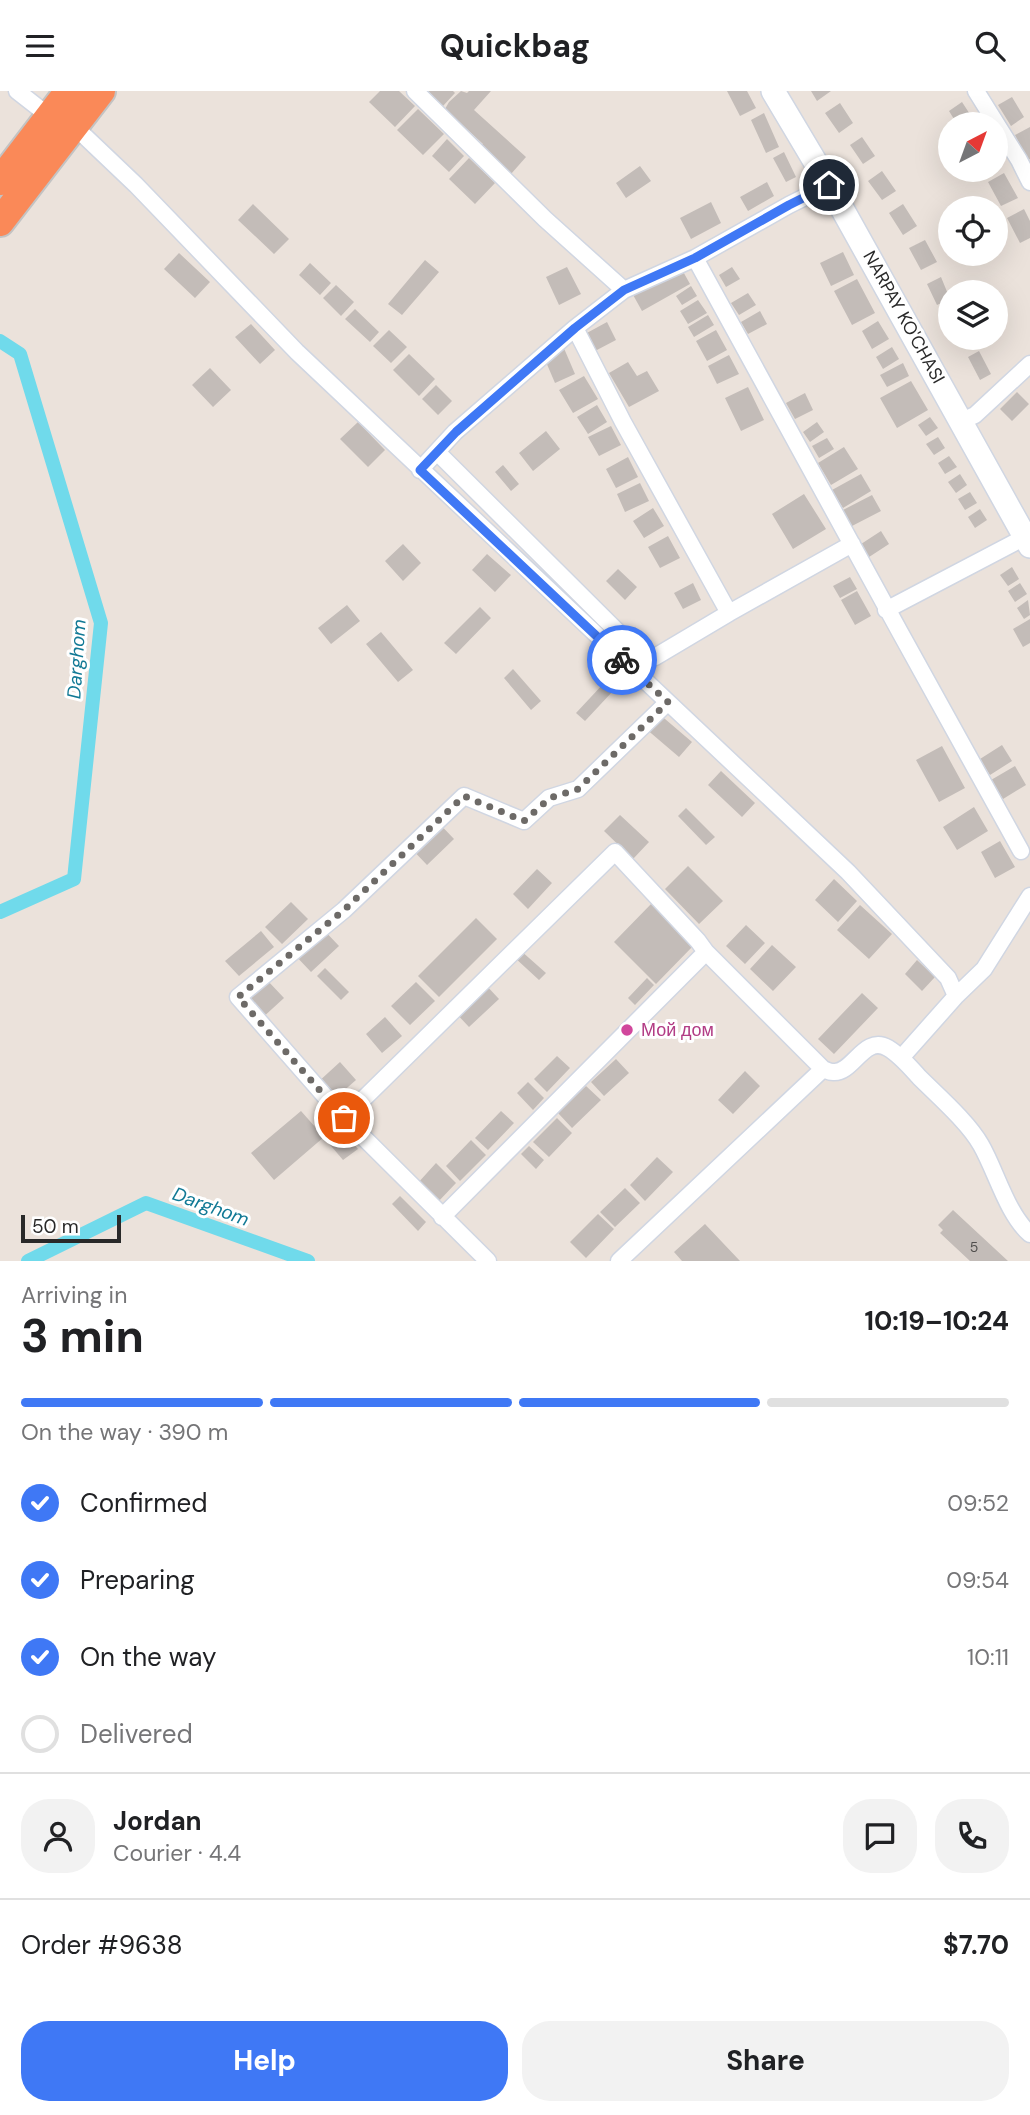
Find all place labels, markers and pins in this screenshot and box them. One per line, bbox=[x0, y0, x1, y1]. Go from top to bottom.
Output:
pin bbox=[799, 155, 859, 215]
place label: Мой дом bbox=[641, 1018, 714, 1042]
marker: Мой дом bbox=[619, 1022, 635, 1038]
pin bbox=[314, 1088, 374, 1148]

